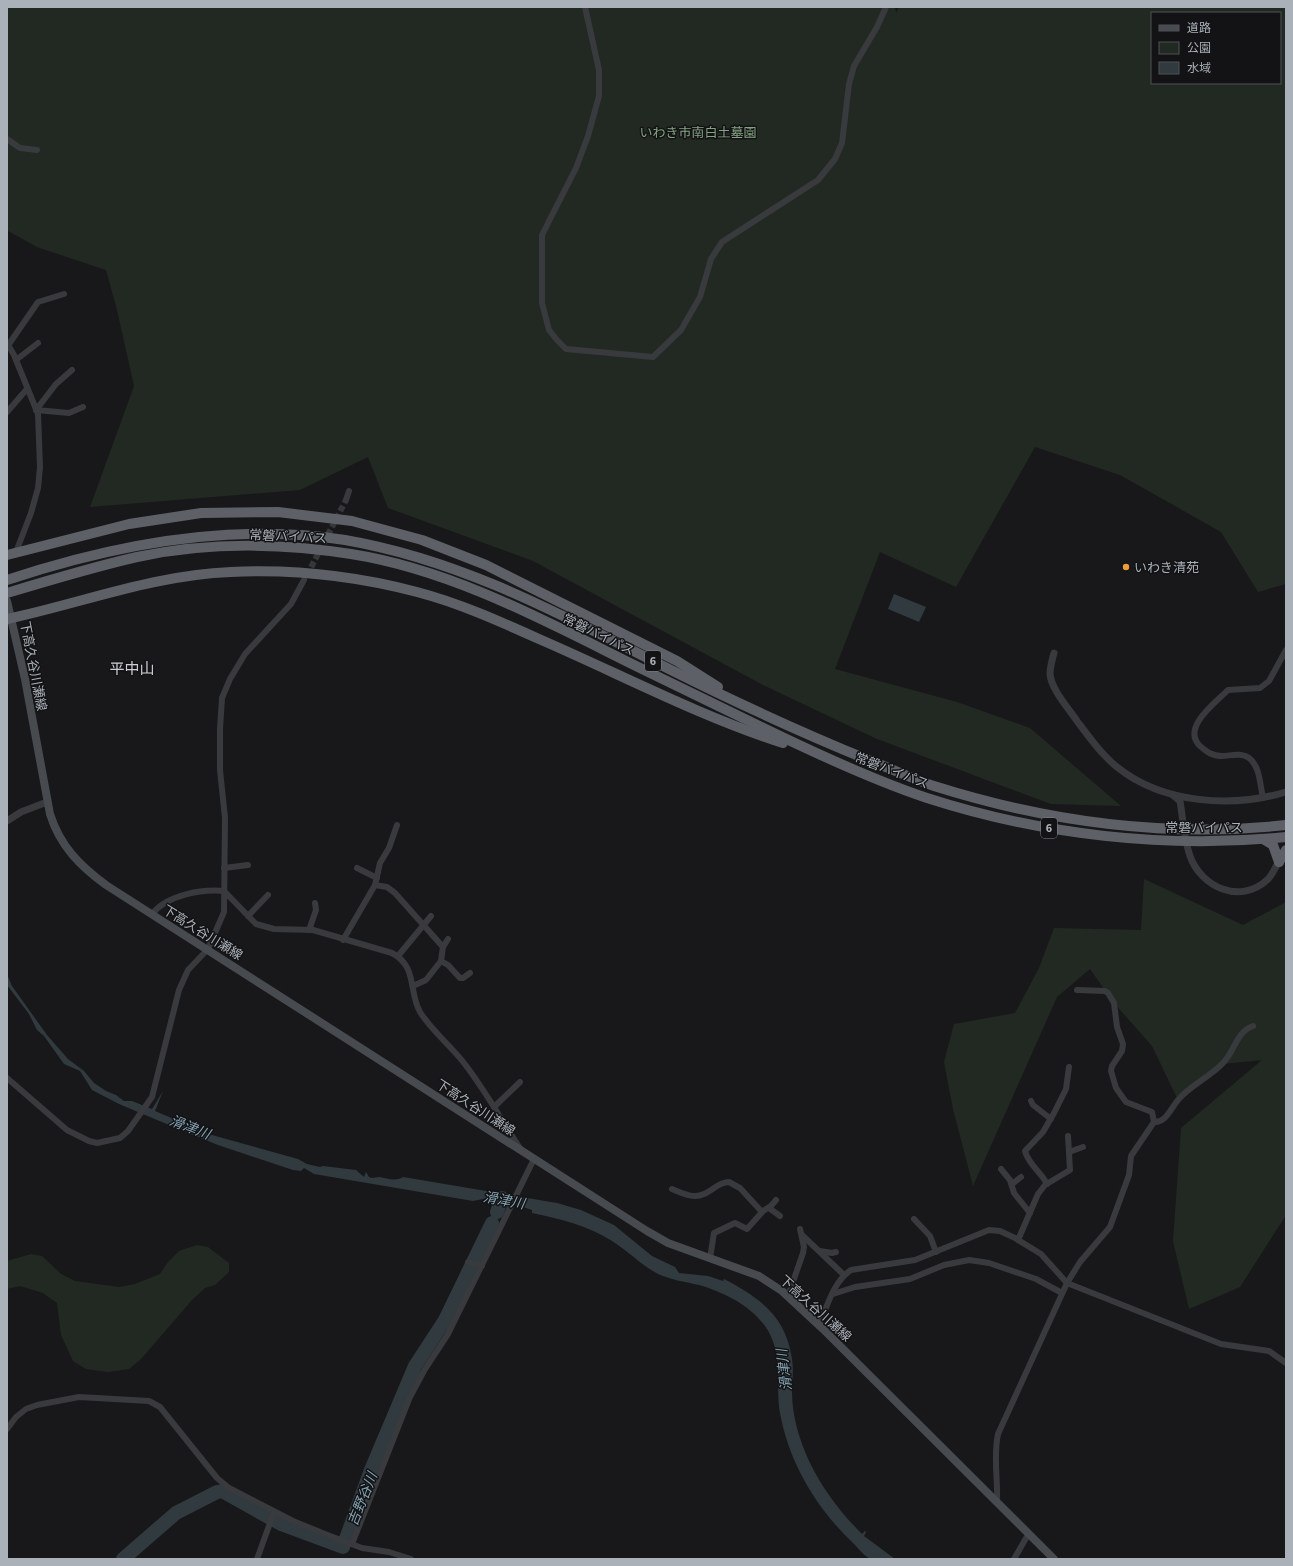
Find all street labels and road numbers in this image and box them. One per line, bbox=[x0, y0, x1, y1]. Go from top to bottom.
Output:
street label: 常磐バイパス bbox=[249, 526, 327, 548]
street label: 常磐バイパス bbox=[560, 610, 637, 660]
street label: 下高久谷川瀬線 bbox=[16, 620, 51, 713]
road number: 6 bbox=[645, 651, 661, 671]
street label: 常磐バイパス bbox=[852, 749, 931, 793]
road number: 6 bbox=[1041, 818, 1057, 838]
street label: 常磐バイパス bbox=[1165, 819, 1243, 837]
street label: 下高久谷川瀬線 bbox=[159, 901, 246, 965]
street label: 下高久谷川瀬線 bbox=[432, 1076, 519, 1140]
street label: 下高久谷川瀬線 bbox=[775, 1272, 855, 1346]

